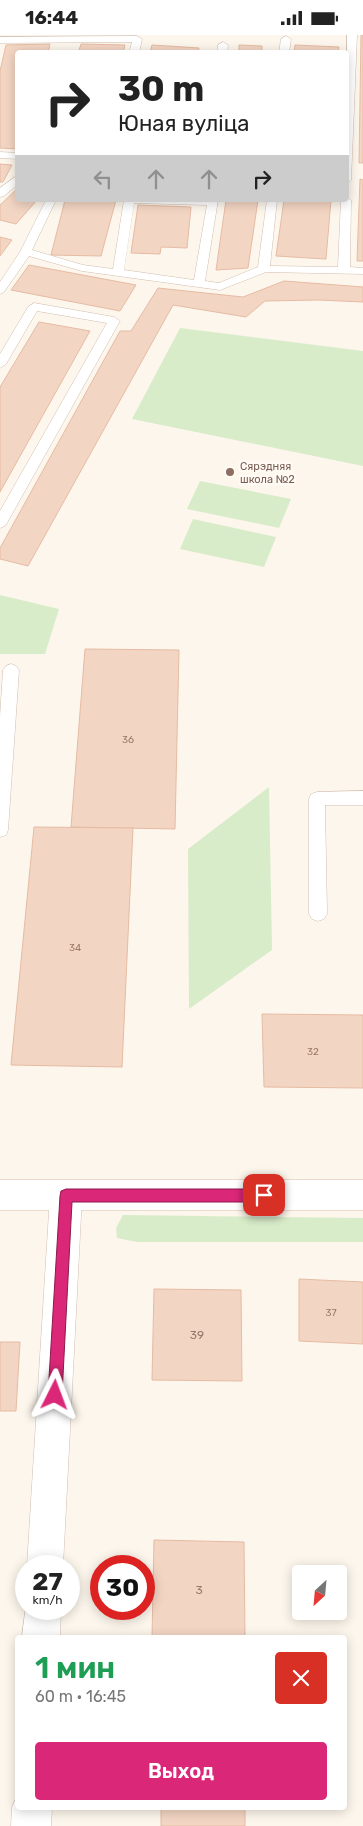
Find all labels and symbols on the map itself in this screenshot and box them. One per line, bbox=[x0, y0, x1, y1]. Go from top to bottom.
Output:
place label: Сярэдняя школа №2 bbox=[240, 460, 295, 486]
marker: Сярэдняя школа №2 bbox=[224, 466, 236, 478]
house number: 36 bbox=[122, 734, 134, 746]
house number: 34 bbox=[69, 942, 81, 954]
house number: 32 bbox=[307, 1046, 319, 1058]
pin bbox=[243, 1174, 285, 1216]
house number: 37 bbox=[325, 1307, 337, 1319]
house number: 39 bbox=[190, 1328, 204, 1342]
position arrow bbox=[28, 1368, 80, 1420]
speed limit sign: 30 bbox=[90, 1555, 155, 1620]
north arrow bbox=[292, 1565, 348, 1620]
house number: 3 bbox=[195, 1583, 203, 1597]

